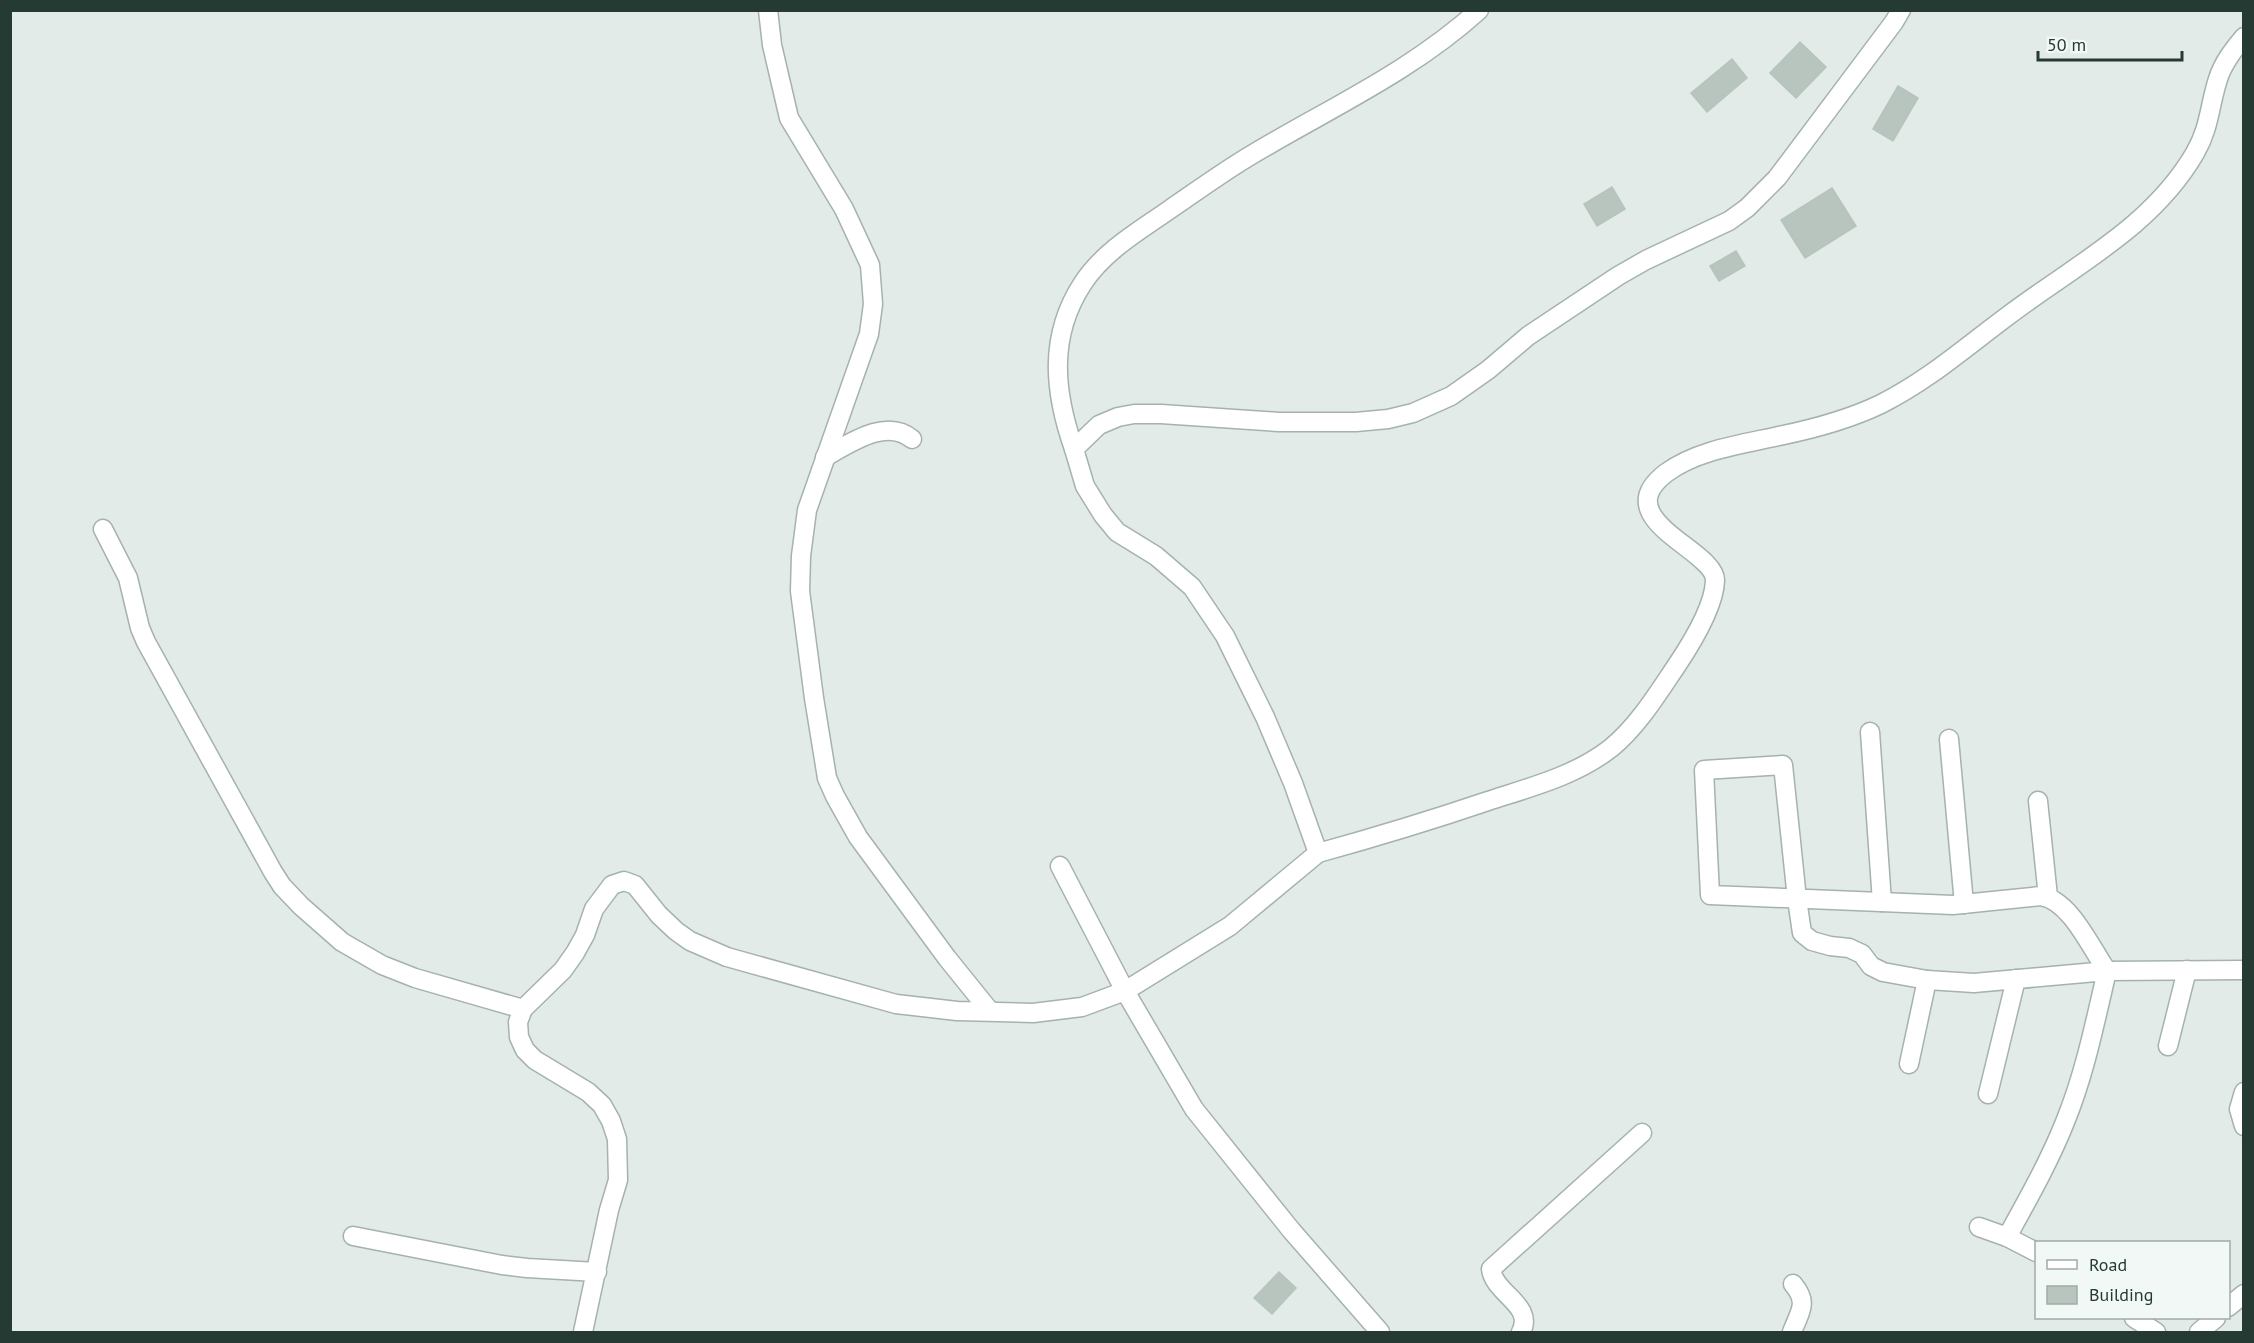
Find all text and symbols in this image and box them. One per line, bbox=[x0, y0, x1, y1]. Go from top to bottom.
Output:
scale bar bbox=[2038, 24, 2182, 62]
text: 50 m bbox=[2047, 33, 2086, 56]
legend bbox=[2035, 1241, 2230, 1319]
text: Road bbox=[2089, 1253, 2127, 1276]
text: Building bbox=[2089, 1283, 2153, 1306]

